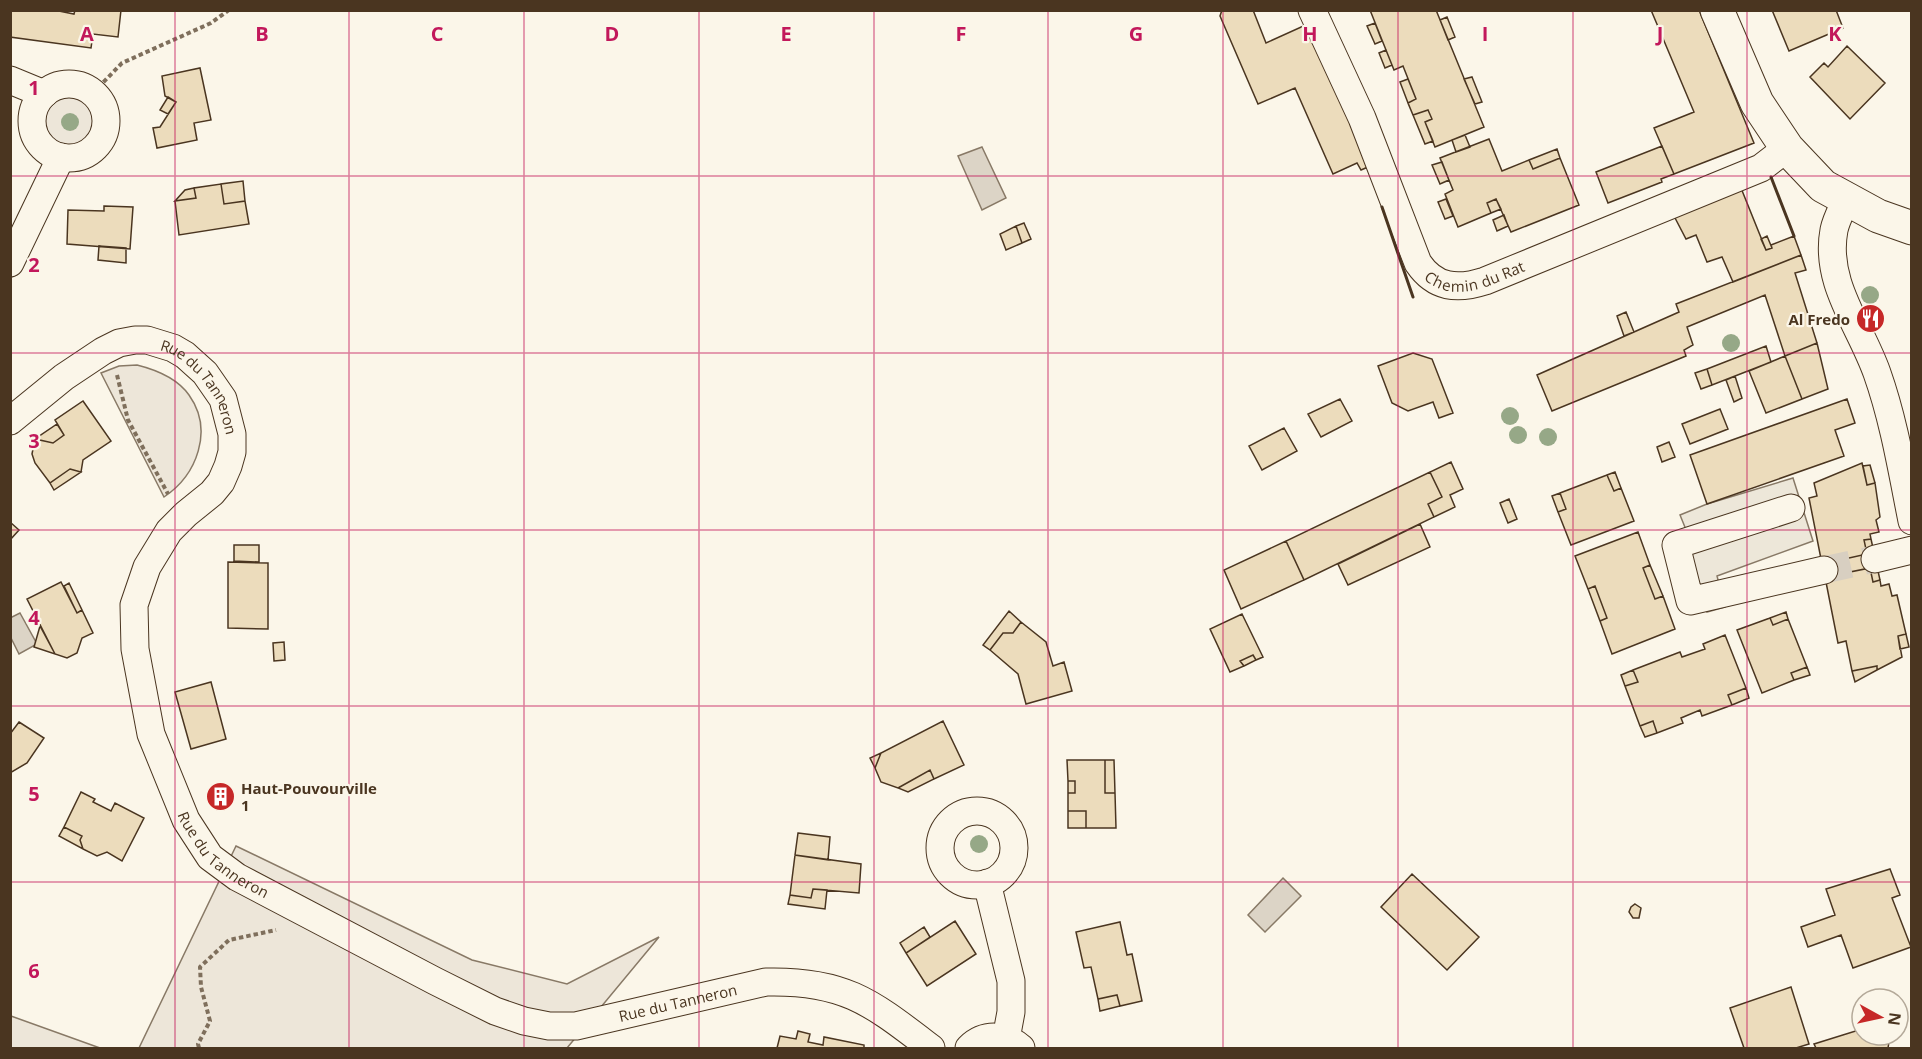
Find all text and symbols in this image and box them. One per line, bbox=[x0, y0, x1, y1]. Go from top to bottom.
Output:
text: A bbox=[80, 20, 94, 47]
text: B bbox=[255, 20, 269, 47]
text: C bbox=[431, 20, 444, 47]
text: D bbox=[605, 20, 619, 47]
text: E bbox=[780, 20, 792, 47]
text: F bbox=[956, 20, 966, 47]
text: G bbox=[1129, 20, 1143, 47]
text: H bbox=[1302, 20, 1318, 47]
text: I bbox=[1482, 20, 1488, 47]
text: J bbox=[1655, 20, 1663, 47]
text: K bbox=[1828, 20, 1842, 47]
text: 1 bbox=[28, 74, 40, 101]
text: 2 bbox=[28, 251, 40, 278]
street label: Chemin du Rat bbox=[1421, 256, 1527, 296]
restaurant icon: Al Fredo bbox=[1855, 303, 1887, 335]
place label: Al Fredo bbox=[1788, 309, 1850, 329]
street label: Rue du Tanneron bbox=[158, 335, 242, 436]
text: 3 bbox=[28, 427, 40, 454]
text: 4 bbox=[28, 604, 40, 631]
place label: Haut-Pouvourville 1 bbox=[241, 778, 377, 815]
text: 5 bbox=[28, 780, 40, 807]
building icon: Haut-Pouvourville 1 bbox=[204, 781, 236, 813]
street label: Rue du Tanneron bbox=[174, 809, 273, 902]
text: 6 bbox=[28, 957, 40, 984]
street label: Rue du Tanneron bbox=[617, 979, 739, 1026]
north arrow bbox=[1850, 987, 1910, 1047]
text: N bbox=[1883, 1011, 1907, 1027]

